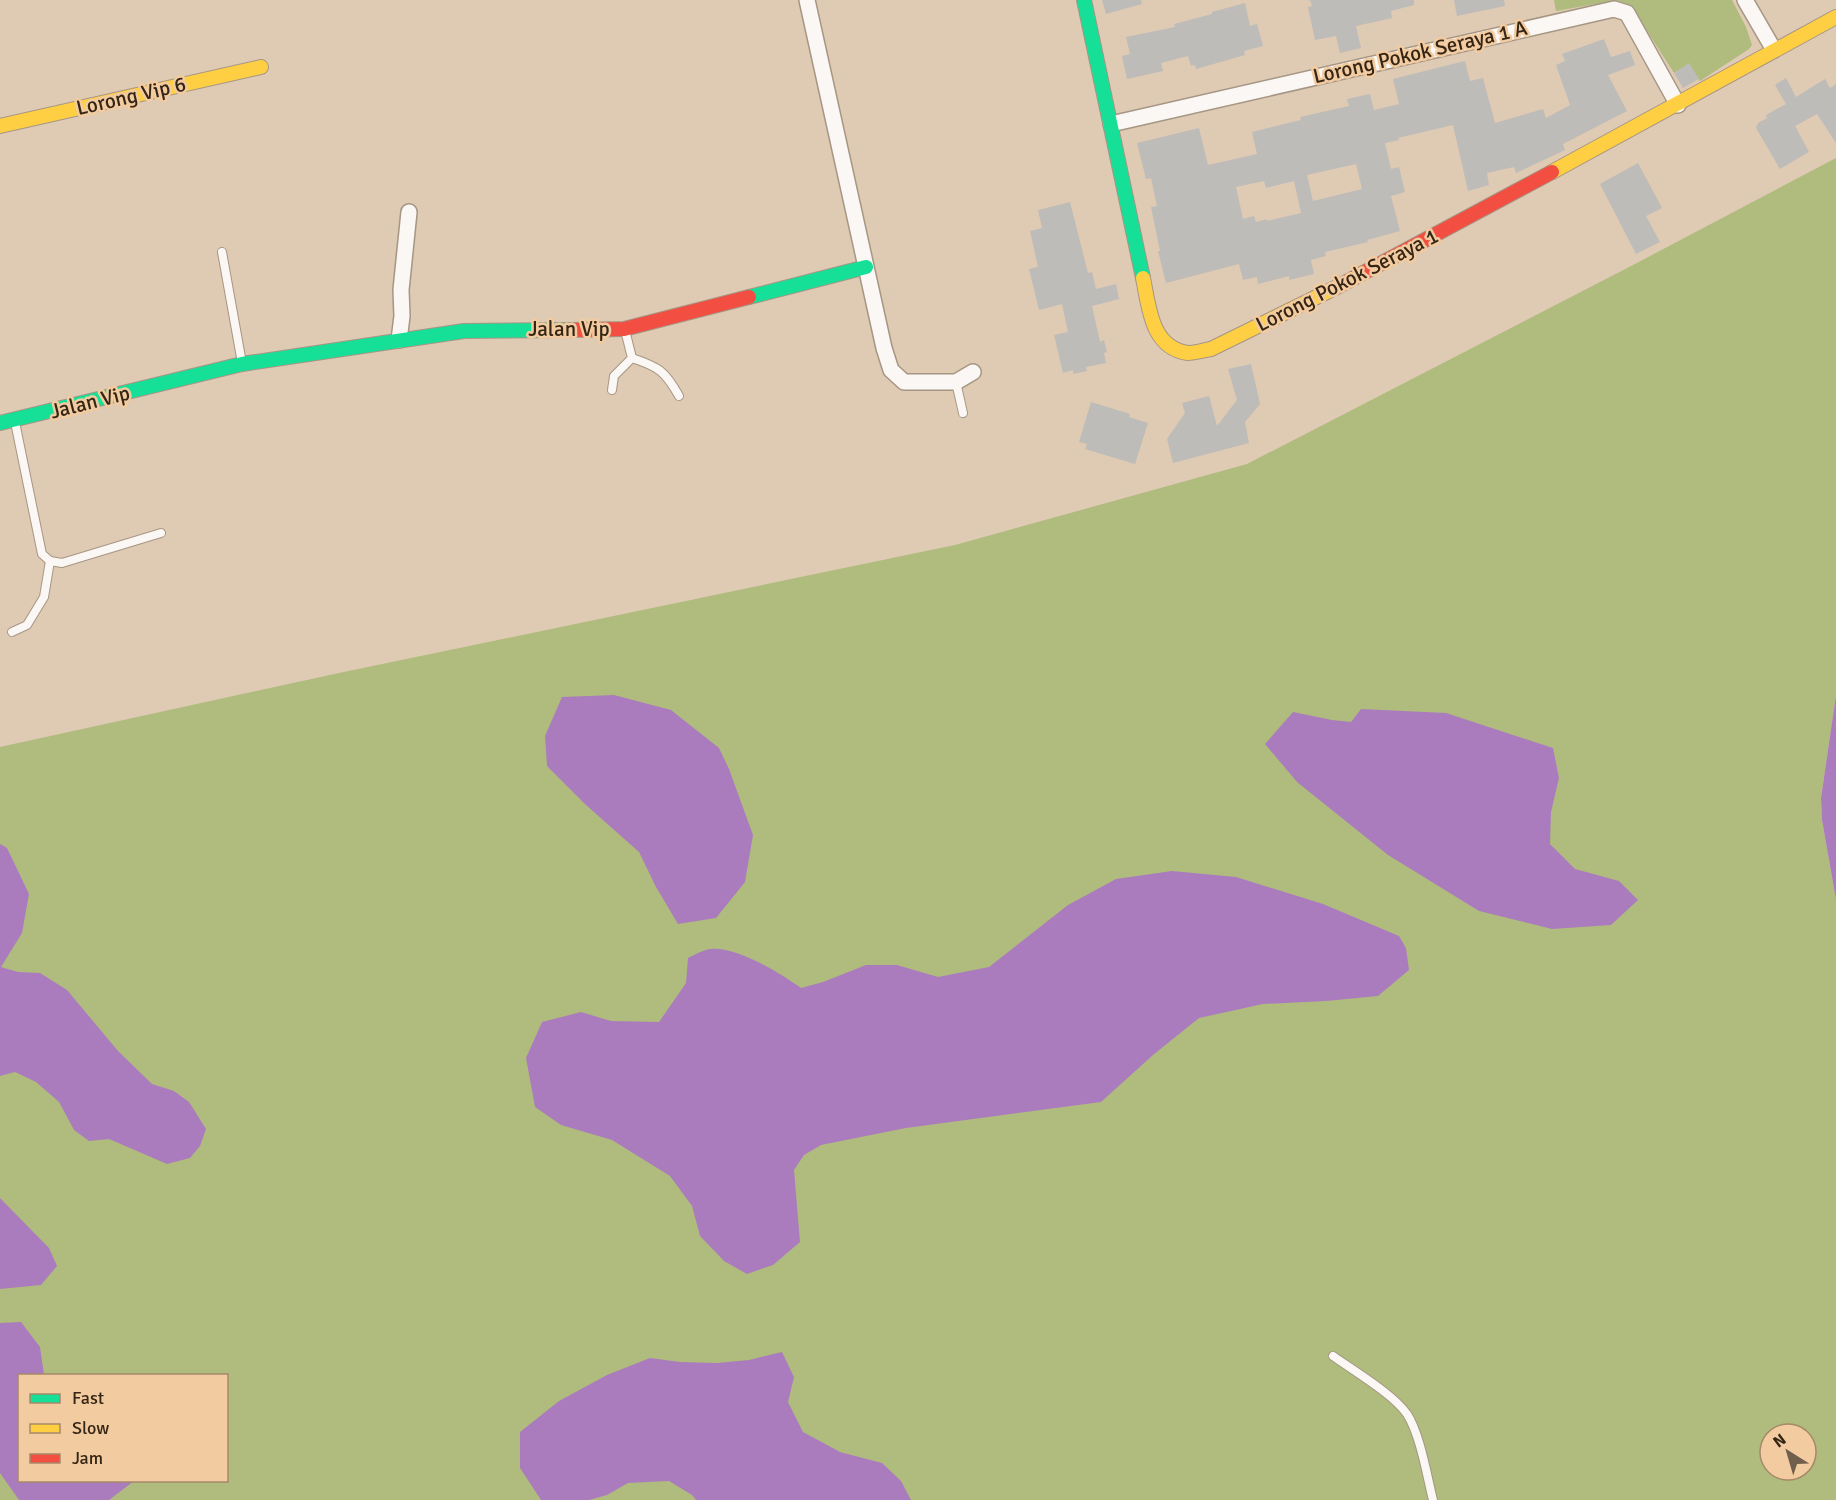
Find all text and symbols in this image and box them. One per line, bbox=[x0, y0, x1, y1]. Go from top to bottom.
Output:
street label: Lorong Pokok Seraya 1 A bbox=[1310, 15, 1530, 89]
street label: Lorong Vip 6 bbox=[74, 71, 188, 121]
street label: Lorong Pokok Seraya 1 bbox=[1251, 223, 1443, 337]
street label: Jalan Vip bbox=[528, 316, 610, 342]
street label: Jalan Vip bbox=[47, 380, 133, 424]
legend bbox=[18, 1374, 228, 1482]
text: Fast bbox=[72, 1387, 104, 1409]
text: Slow bbox=[72, 1417, 109, 1439]
north arrow bbox=[1758, 1422, 1818, 1482]
text: N bbox=[1769, 1429, 1790, 1452]
text: Jam bbox=[72, 1447, 103, 1469]

